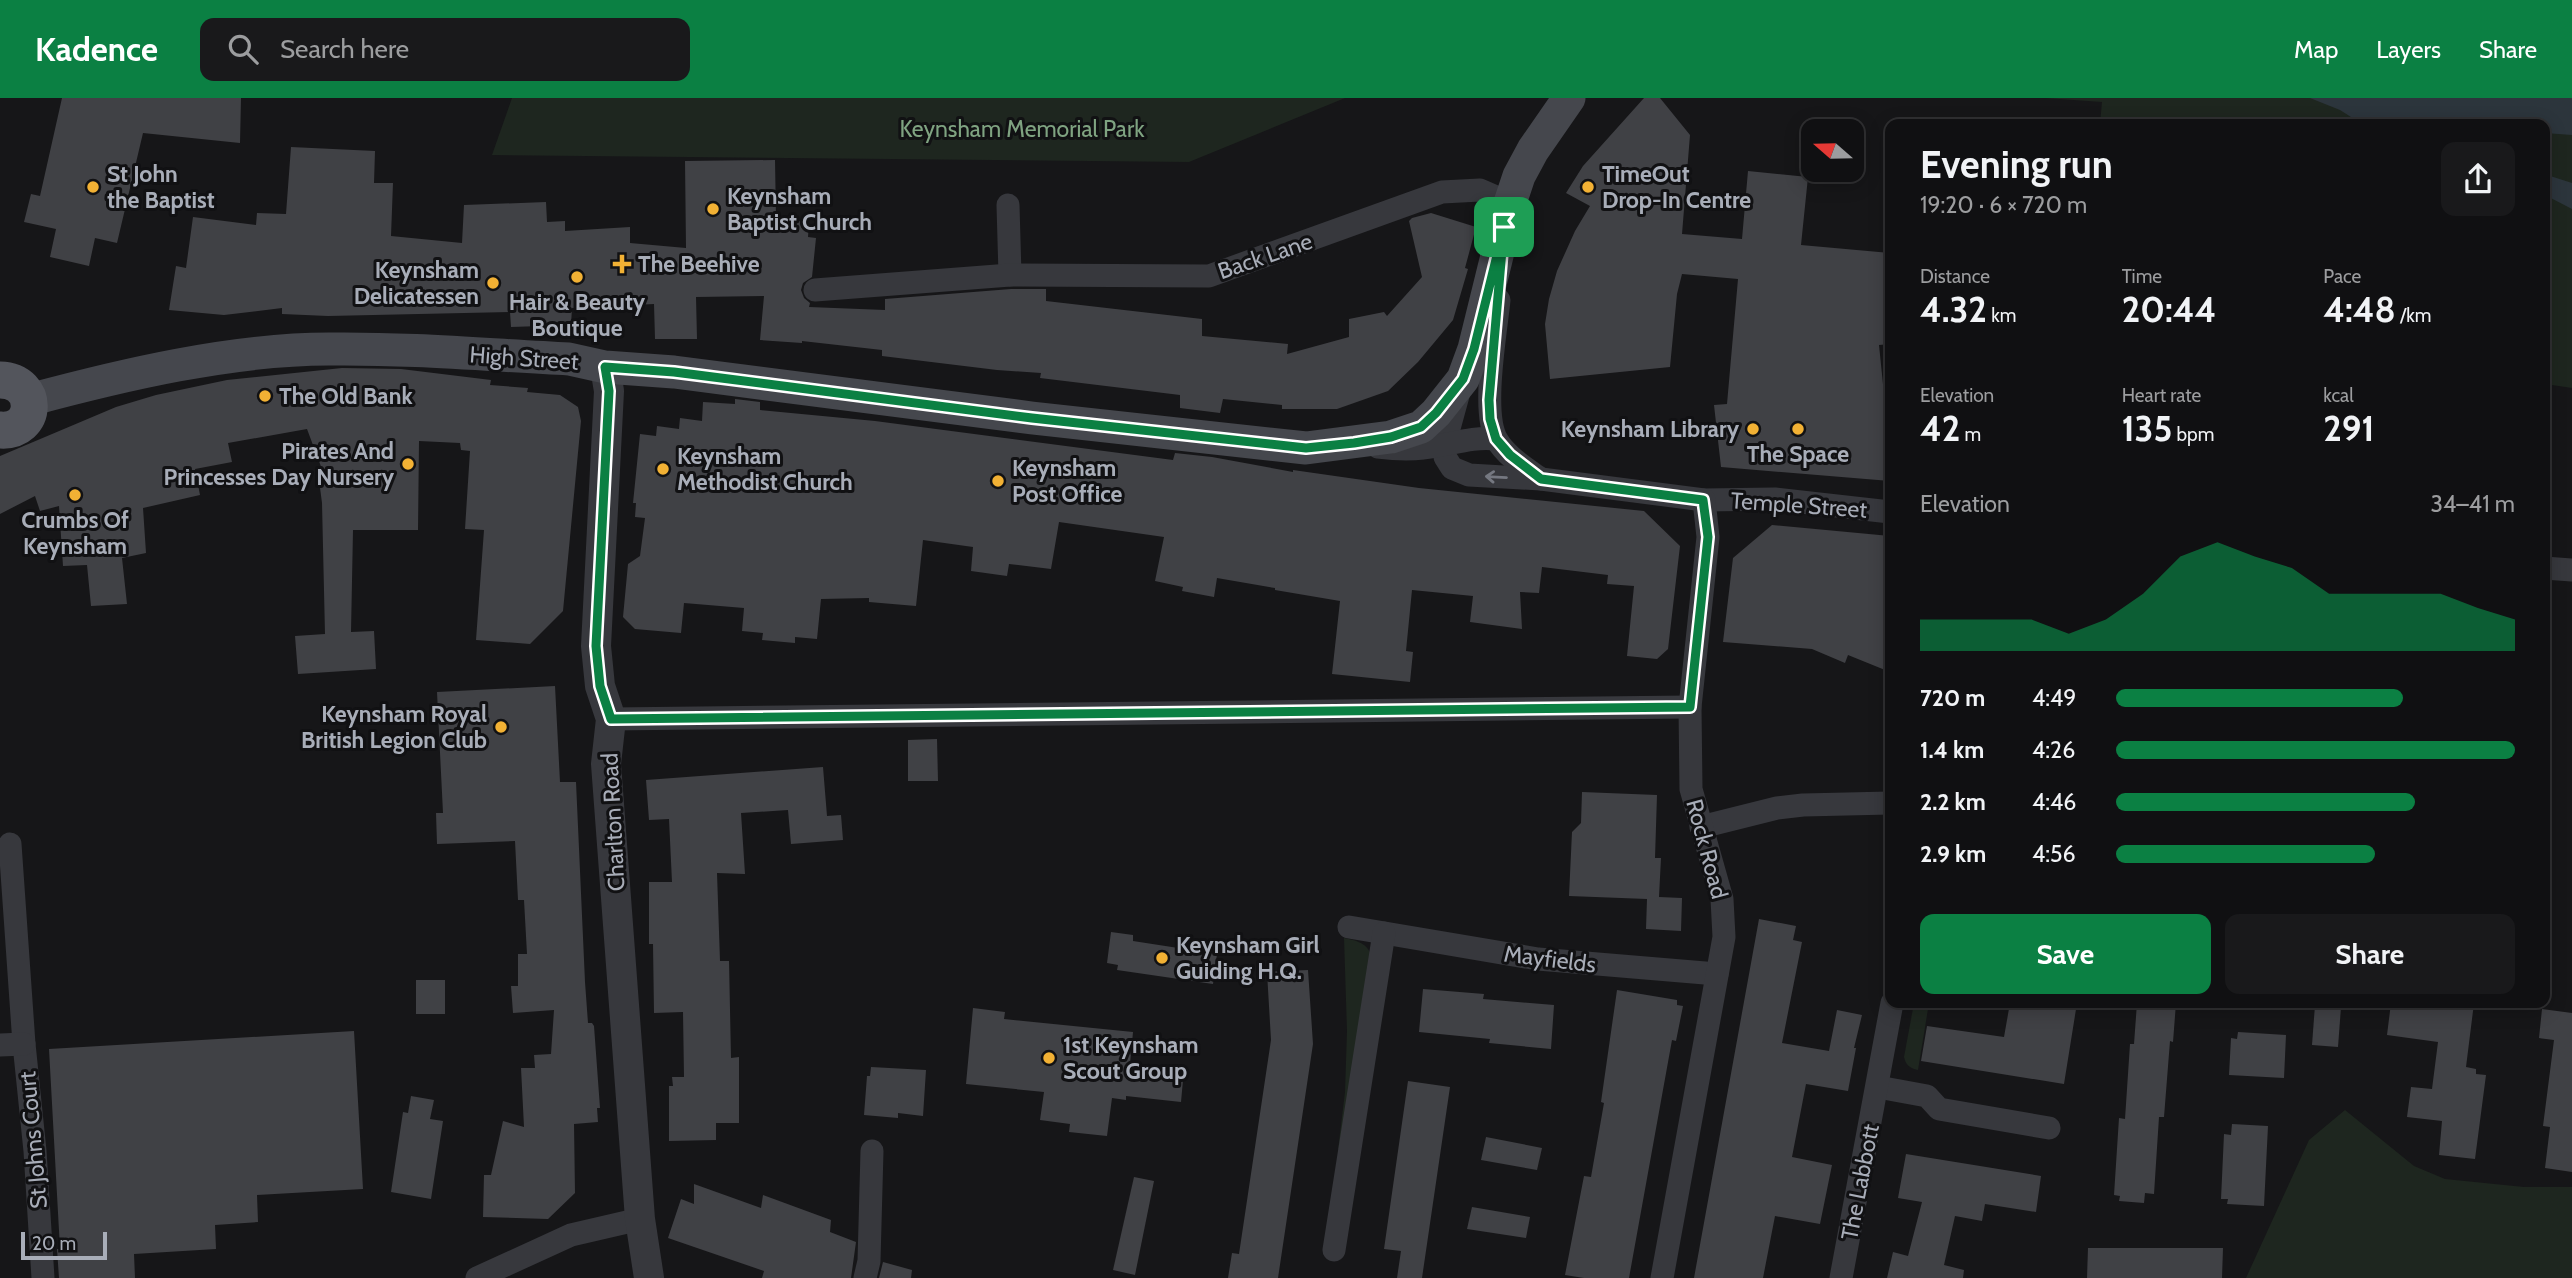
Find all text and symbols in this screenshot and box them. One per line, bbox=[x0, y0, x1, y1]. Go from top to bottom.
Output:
search box bbox=[200, 18, 690, 81]
text: Kadence bbox=[35, 29, 158, 69]
icon: search bbox=[224, 30, 262, 68]
text: Search here bbox=[280, 33, 409, 65]
text: Map bbox=[2294, 35, 2338, 64]
text: Layers bbox=[2376, 35, 2441, 64]
text: Share bbox=[2479, 35, 2537, 64]
park label: Keynsham Memorial Park bbox=[900, 115, 1145, 143]
north arrow bbox=[1801, 119, 1864, 182]
map controls bbox=[1801, 119, 1864, 182]
text: Evening run bbox=[1920, 141, 2113, 188]
button: share bbox=[2441, 142, 2515, 216]
place label: St John the Baptist bbox=[107, 160, 215, 214]
place label: TimeOut Drop-In Centre bbox=[1602, 160, 1751, 214]
marker: St John the Baptist bbox=[85, 179, 101, 195]
marker: TimeOut Drop-In Centre bbox=[1580, 179, 1596, 195]
place label: Keynsham Baptist Church bbox=[727, 182, 872, 236]
text: 19:20 · 6 × 720 m bbox=[1920, 191, 2087, 219]
pin bbox=[1474, 197, 1534, 257]
marker: Keynsham Baptist Church bbox=[705, 201, 721, 217]
icon: arrive bbox=[1485, 208, 1523, 246]
street label: Back Lane bbox=[1214, 227, 1316, 285]
place label: The Beehive bbox=[638, 250, 760, 278]
marker: The Beehive bbox=[612, 254, 632, 274]
place label: Keynsham Delicatessen bbox=[354, 256, 479, 310]
text: Distance bbox=[1920, 265, 1990, 288]
text: Time bbox=[2122, 265, 2162, 288]
text: Pace bbox=[2323, 265, 2361, 288]
marker: Hair & Beauty Boutique bbox=[569, 269, 585, 285]
marker: Keynsham Delicatessen bbox=[485, 275, 501, 291]
place label: Hair & Beauty Boutique bbox=[509, 288, 646, 342]
text: 4.32 bbox=[1920, 288, 1987, 331]
text: 20:44 bbox=[2122, 288, 2216, 331]
text: 4:48 bbox=[2323, 288, 2396, 331]
text: km bbox=[1987, 304, 2016, 327]
text: /km bbox=[2396, 304, 2431, 327]
street label: High Street bbox=[469, 340, 580, 376]
place label: The Old Bank bbox=[279, 382, 413, 410]
text: Elevation bbox=[1920, 384, 1994, 407]
text: Heart rate bbox=[2122, 384, 2201, 407]
text: kcal bbox=[2323, 384, 2354, 407]
marker: The Old Bank bbox=[257, 388, 273, 404]
text: 42 bbox=[1920, 407, 1960, 450]
text: 135 bbox=[2122, 407, 2172, 450]
text: 291 bbox=[2323, 407, 2374, 450]
place label: Keynsham Library bbox=[1561, 415, 1740, 443]
marker: Keynsham Library bbox=[1745, 421, 1761, 437]
marker: The Space bbox=[1790, 421, 1806, 437]
text: m bbox=[1960, 423, 1981, 446]
text: bpm bbox=[2172, 423, 2214, 446]
place label: Pirates And Princesses Day Nursery bbox=[164, 437, 395, 491]
place label: The Space bbox=[1747, 440, 1849, 468]
place label: Keynsham Methodist Church bbox=[677, 442, 853, 496]
place label: Keynsham Post Office bbox=[1012, 454, 1123, 508]
marker: Pirates And Princesses Day Nursery bbox=[400, 456, 416, 472]
marker: Keynsham Methodist Church bbox=[655, 461, 671, 477]
one-way arrow bbox=[1485, 471, 1508, 484]
marker: Keynsham Post Office bbox=[990, 473, 1006, 489]
street label: Temple Street bbox=[1730, 486, 1868, 524]
marker: Crumbs Of Keynsham bbox=[67, 487, 83, 503]
text: Elevation bbox=[1920, 490, 2010, 518]
text: 34–41 m bbox=[2431, 490, 2515, 518]
place label: Crumbs Of Keynsham bbox=[21, 506, 129, 560]
text: 720 m bbox=[1920, 684, 1985, 712]
text: 4:49 bbox=[2032, 684, 2076, 712]
place label: Keynsham Royal British Legion Club bbox=[301, 700, 487, 754]
marker: Keynsham Royal British Legion Club bbox=[493, 719, 509, 735]
text: 1.4 km bbox=[1920, 736, 1984, 764]
text: 4:26 bbox=[2032, 736, 2075, 764]
street label: Charlton Road bbox=[595, 752, 631, 892]
text: 2.2 km bbox=[1920, 788, 1986, 816]
text: 4:46 bbox=[2032, 788, 2076, 816]
street label: Rock Road bbox=[1680, 796, 1734, 902]
text: 2.9 km bbox=[1920, 840, 1986, 868]
text: 4:56 bbox=[2032, 840, 2076, 868]
button: Save bbox=[1920, 914, 2211, 994]
button: Share bbox=[2225, 914, 2515, 994]
place label: Keynsham Girl Guiding H.Q. bbox=[1176, 931, 1320, 985]
street label: Mayfields bbox=[1502, 939, 1598, 979]
marker: Keynsham Girl Guiding H.Q. bbox=[1154, 950, 1170, 966]
place label: 1st Keynsham Scout Group bbox=[1063, 1031, 1199, 1085]
marker: 1st Keynsham Scout Group bbox=[1041, 1050, 1057, 1066]
street label: St Johns Court bbox=[13, 1070, 53, 1210]
street label: The Labbott bbox=[1835, 1121, 1885, 1242]
scale bar bbox=[21, 1229, 107, 1261]
text: 20 m bbox=[32, 1232, 76, 1255]

